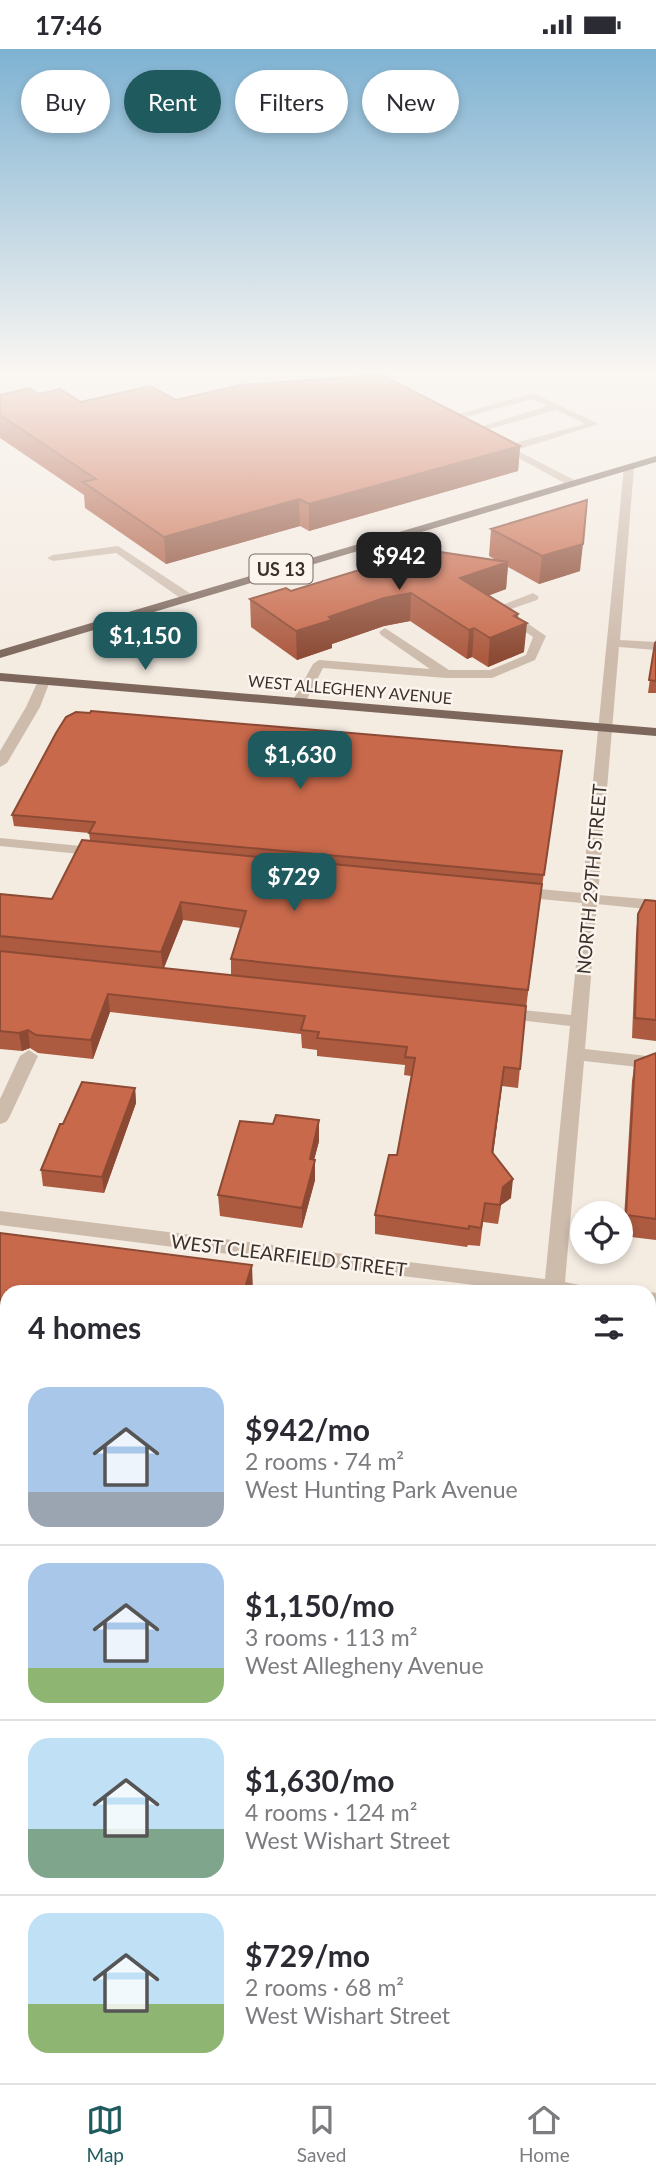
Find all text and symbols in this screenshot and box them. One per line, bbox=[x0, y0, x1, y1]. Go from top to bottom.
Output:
text: 17:46 bbox=[35, 9, 102, 41]
chip: Buy bbox=[21, 70, 110, 133]
chip: Rent bbox=[124, 70, 221, 133]
chip: Filters bbox=[235, 70, 348, 133]
chip: New bbox=[362, 70, 459, 133]
pin: $942 bbox=[358, 533, 440, 592]
text: $942 bbox=[372, 541, 426, 569]
road number: US 13 bbox=[250, 555, 312, 583]
pin: $1,150 bbox=[88, 613, 202, 672]
text: $1,150 bbox=[109, 621, 181, 649]
street label: WEST ALLEGHENY AVENUE bbox=[247, 671, 453, 707]
pin: $1,630 bbox=[243, 731, 357, 791]
text: $1,630 bbox=[264, 740, 336, 768]
street label: NORTH 29TH STREET bbox=[571, 783, 611, 975]
pin: $729 bbox=[253, 853, 335, 913]
text: $729 bbox=[267, 862, 321, 890]
map controls bbox=[570, 1201, 633, 1264]
button: locate bbox=[570, 1201, 633, 1264]
street label: WEST CLEARFIELD STREET bbox=[170, 1229, 408, 1281]
icon: filters bbox=[590, 1308, 628, 1346]
text: 4 homes bbox=[28, 1309, 141, 1345]
text: $942/mo bbox=[245, 1411, 370, 1447]
icon: home bbox=[84, 1415, 168, 1499]
text: 2 rooms · 74 m² bbox=[245, 1447, 404, 1475]
text: West Hunting Park Avenue bbox=[245, 1475, 518, 1503]
text: $1,150/mo bbox=[245, 1587, 394, 1623]
icon: home bbox=[84, 1591, 168, 1675]
text: 3 rooms · 113 m² bbox=[245, 1623, 417, 1651]
text: West Allegheny Avenue bbox=[245, 1651, 484, 1679]
text: $1,630/mo bbox=[245, 1762, 394, 1798]
icon: home bbox=[84, 1766, 168, 1850]
text: 4 rooms · 124 m² bbox=[245, 1798, 417, 1826]
text: West Wishart Street bbox=[245, 1826, 450, 1854]
text: $729/mo bbox=[245, 1937, 370, 1973]
icon: home bbox=[84, 1941, 168, 2025]
text: 2 rooms · 68 m² bbox=[245, 1973, 404, 2001]
text: West Wishart Street bbox=[245, 2001, 450, 2029]
tab: Map bbox=[86, 2101, 124, 2166]
tab: Saved bbox=[297, 2101, 346, 2166]
tab: Home bbox=[519, 2101, 570, 2166]

